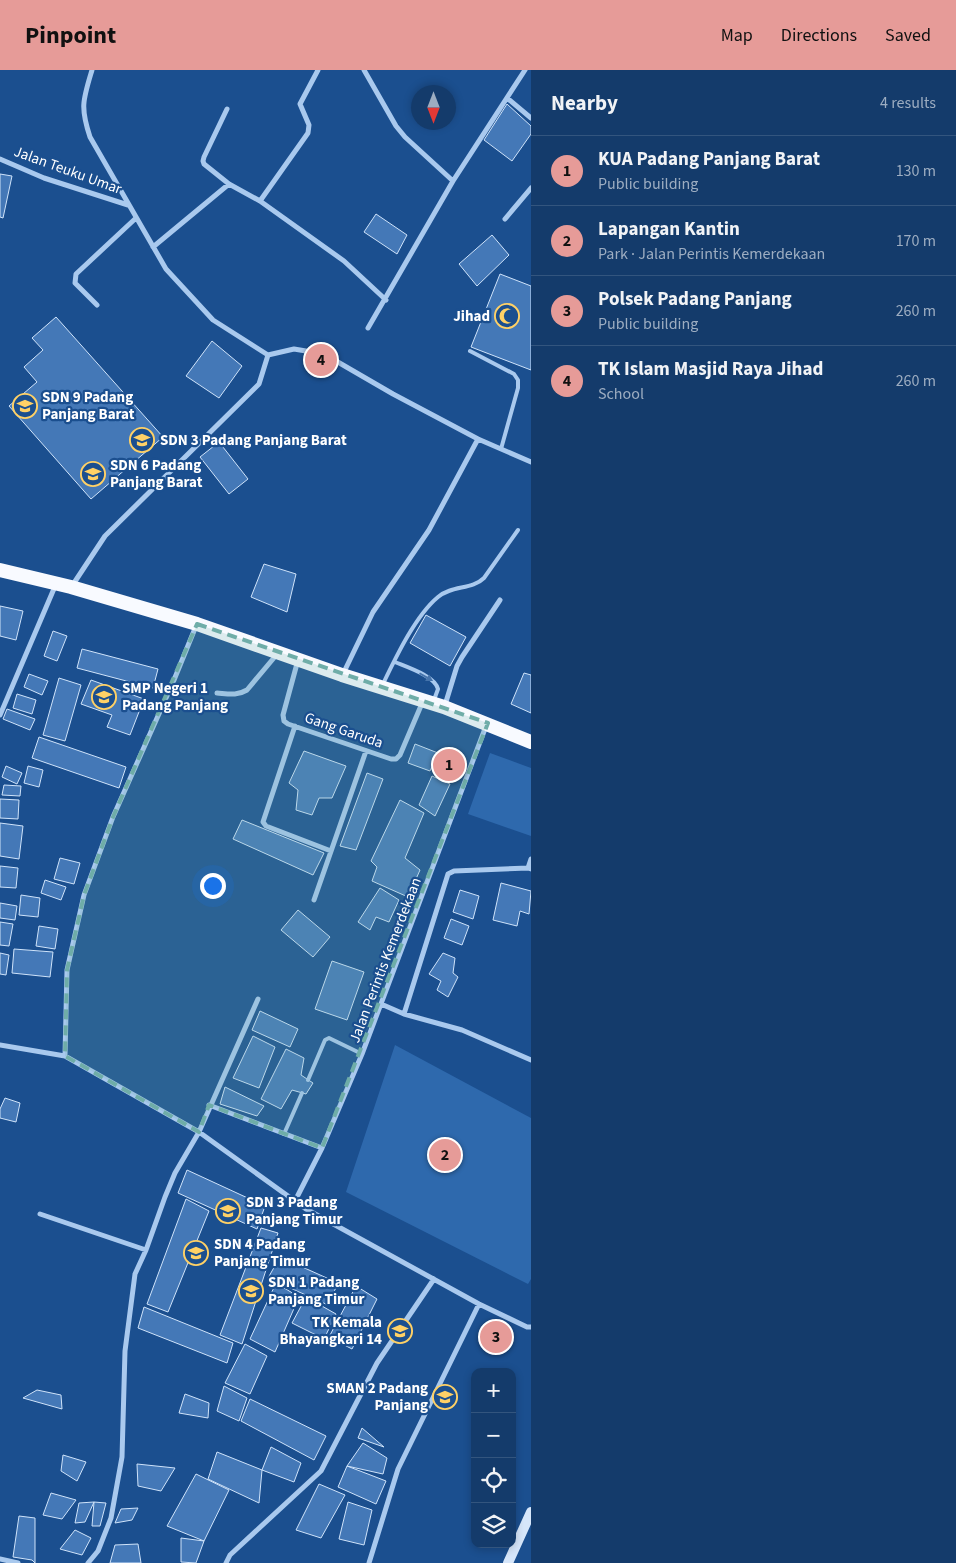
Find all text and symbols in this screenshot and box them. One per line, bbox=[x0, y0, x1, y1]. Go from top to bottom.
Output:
text: Pinpoint bbox=[25, 18, 116, 53]
text: Map bbox=[721, 23, 753, 48]
text: Directions bbox=[781, 23, 857, 48]
text: Saved bbox=[885, 23, 931, 48]
north arrow bbox=[411, 85, 456, 130]
text: Nearby bbox=[551, 88, 618, 118]
text: 4 results bbox=[880, 92, 936, 114]
street label: Jalan Teuku Umar bbox=[11, 141, 125, 200]
text: KUA Padang Panjang Barat bbox=[598, 146, 820, 173]
text: 1 bbox=[563, 160, 571, 182]
text: 130 m bbox=[896, 160, 936, 182]
text: Public building bbox=[598, 173, 698, 195]
text: Lapangan Kantin bbox=[598, 216, 740, 243]
text: 2 bbox=[563, 230, 571, 252]
text: 170 m bbox=[896, 230, 936, 252]
text: Park · Jalan Perintis Kemerdekaan bbox=[598, 243, 825, 265]
text: Polsek Padang Panjang bbox=[598, 286, 792, 313]
text: 3 bbox=[563, 300, 571, 322]
text: 260 m bbox=[896, 300, 936, 322]
mosque icon: Jihad bbox=[494, 303, 520, 329]
place label: Jihad bbox=[453, 306, 490, 327]
text: Public building bbox=[598, 313, 698, 335]
pin: 4 bbox=[305, 341, 337, 379]
text: TK Islam Masjid Raya Jihad bbox=[598, 356, 823, 383]
text: 4 bbox=[563, 370, 571, 392]
text: 260 m bbox=[896, 370, 936, 392]
text: School bbox=[598, 383, 644, 405]
place label: SDN 9 Padang Panjang Barat bbox=[42, 387, 135, 425]
school or university icon: SDN 9 Padang Panjang Barat bbox=[12, 393, 38, 419]
school or university icon: SDN 3 Padang Panjang Barat bbox=[129, 427, 155, 453]
place label: SDN 3 Padang Panjang Barat bbox=[160, 430, 347, 451]
place label: SDN 6 Padang Panjang Barat bbox=[110, 455, 203, 493]
school or university icon: SDN 6 Padang Panjang Barat bbox=[80, 461, 106, 487]
one-way arrow bbox=[419, 672, 433, 681]
place label: SMP Negeri 1 Padang Panjang bbox=[122, 678, 228, 716]
school or university icon: SMP Negeri 1 Padang Panjang bbox=[91, 684, 117, 710]
street label: Gang Garuda bbox=[302, 707, 386, 754]
pin: 1 bbox=[433, 746, 465, 784]
your location bbox=[200, 873, 226, 899]
street label: Jalan Perintis Kemerdekaan bbox=[344, 875, 427, 1046]
pin: 2 bbox=[429, 1136, 461, 1174]
place label: SDN 3 Padang Panjang Timur bbox=[246, 1192, 342, 1230]
school or university icon: SDN 3 Padang Panjang Timur bbox=[215, 1198, 241, 1224]
place label: SDN 4 Padang Panjang Timur bbox=[214, 1234, 310, 1272]
school or university icon: SDN 4 Padang Panjang Timur bbox=[183, 1240, 209, 1266]
place label: SDN 1 Padang Panjang Timur bbox=[268, 1272, 364, 1310]
school or university icon: SDN 1 Padang Panjang Timur bbox=[238, 1278, 264, 1304]
place label: TK Kemala Bhayangkari 14 bbox=[280, 1312, 382, 1350]
school or university icon: TK Kemala Bhayangkari 14 bbox=[387, 1318, 413, 1344]
pin: 3 bbox=[480, 1318, 512, 1356]
map controls bbox=[471, 1368, 516, 1548]
button: + bbox=[471, 1368, 516, 1413]
place label: SMAN 2 Padang Panjang bbox=[326, 1378, 428, 1416]
school or university icon: SMAN 2 Padang Panjang bbox=[432, 1384, 458, 1410]
button: − bbox=[471, 1413, 516, 1458]
button: locate bbox=[471, 1458, 516, 1503]
button: layers bbox=[471, 1503, 516, 1548]

